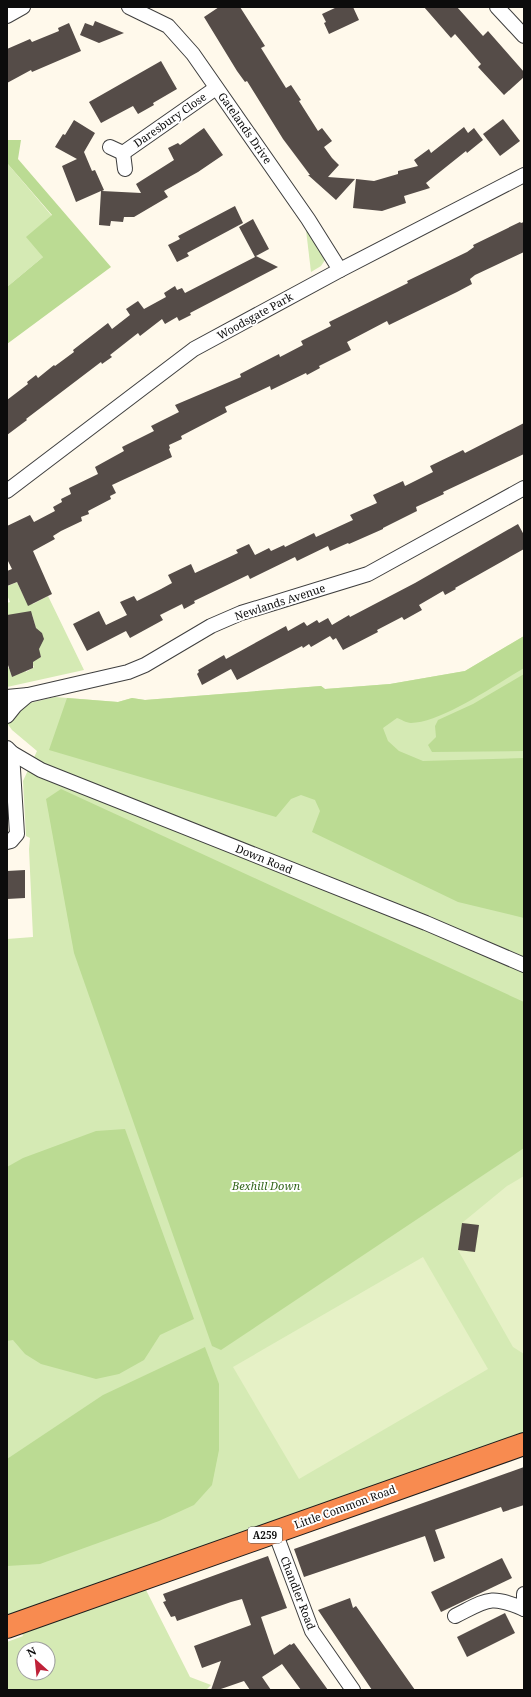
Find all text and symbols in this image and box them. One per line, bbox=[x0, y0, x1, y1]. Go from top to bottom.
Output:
street label: Daresbury Close bbox=[130, 89, 209, 150]
street label: Gatelands Drive bbox=[215, 89, 276, 167]
street label: Woodsgate Park bbox=[214, 288, 296, 343]
street label: Newlands Avenue bbox=[233, 580, 327, 623]
street label: Down Road bbox=[233, 840, 295, 877]
park label: Bexhill Down bbox=[231, 1178, 300, 1193]
street label: Little Common Road bbox=[292, 1481, 398, 1532]
road number: A259 bbox=[248, 1527, 282, 1543]
street label: Chandler Road bbox=[278, 1554, 319, 1632]
north arrow bbox=[16, 1641, 56, 1681]
text: N bbox=[24, 1643, 39, 1660]

